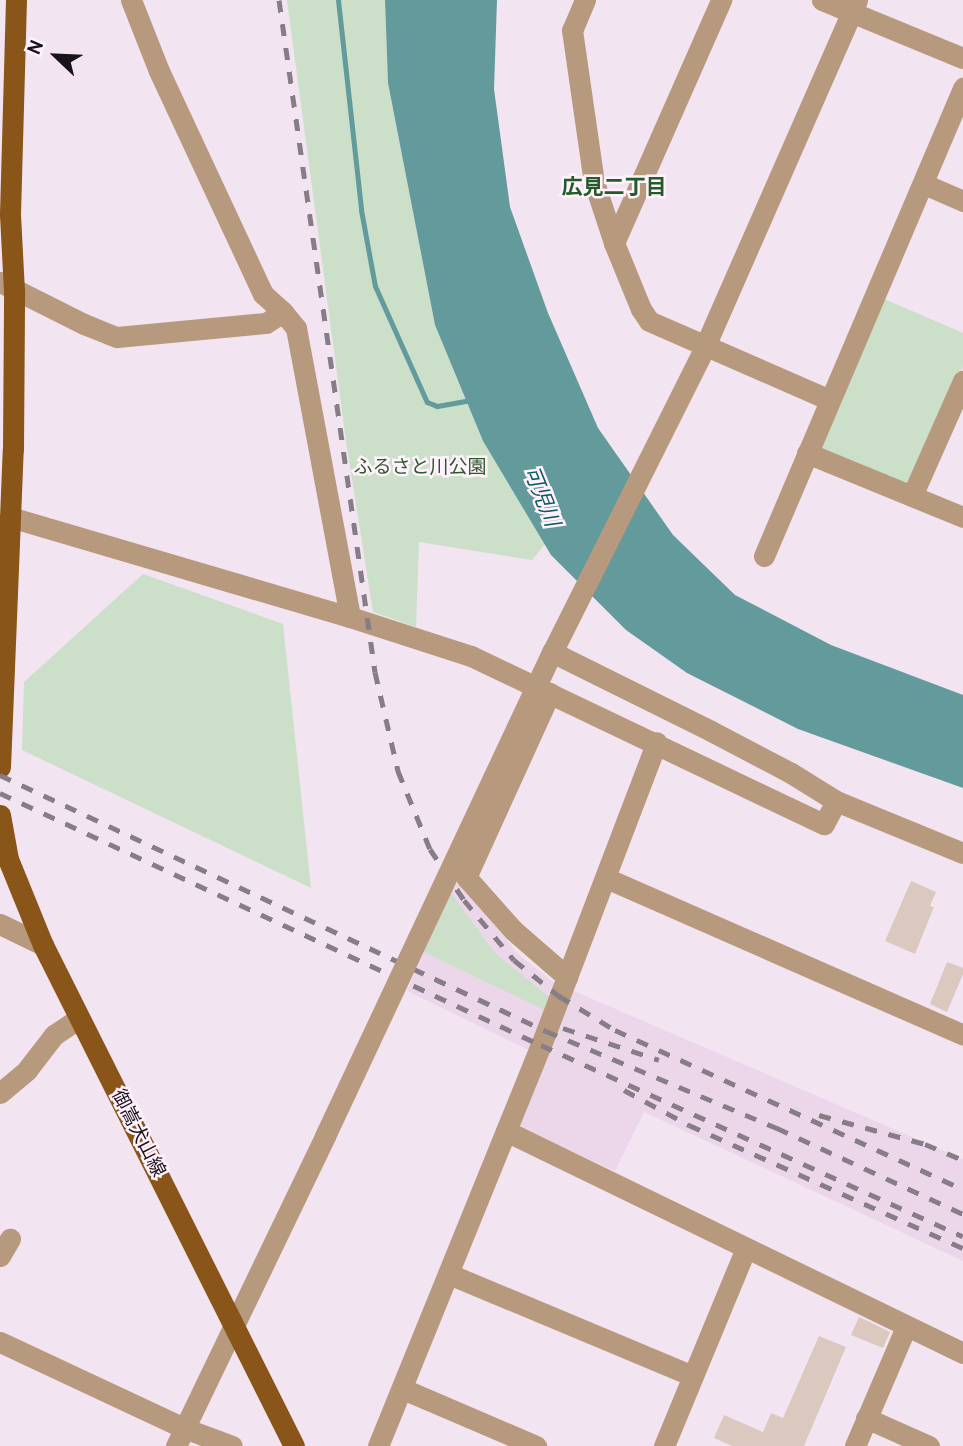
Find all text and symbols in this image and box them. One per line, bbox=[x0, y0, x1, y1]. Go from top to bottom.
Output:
north arrow bbox=[21, 21, 91, 91]
text: N bbox=[23, 37, 50, 59]
district label: 広見二丁目 bbox=[562, 176, 666, 202]
park label: ふるさと川公園 bbox=[354, 458, 486, 480]
water label: 可児川 bbox=[517, 463, 563, 531]
street label: 御嵩犬山線 bbox=[105, 1087, 169, 1181]

